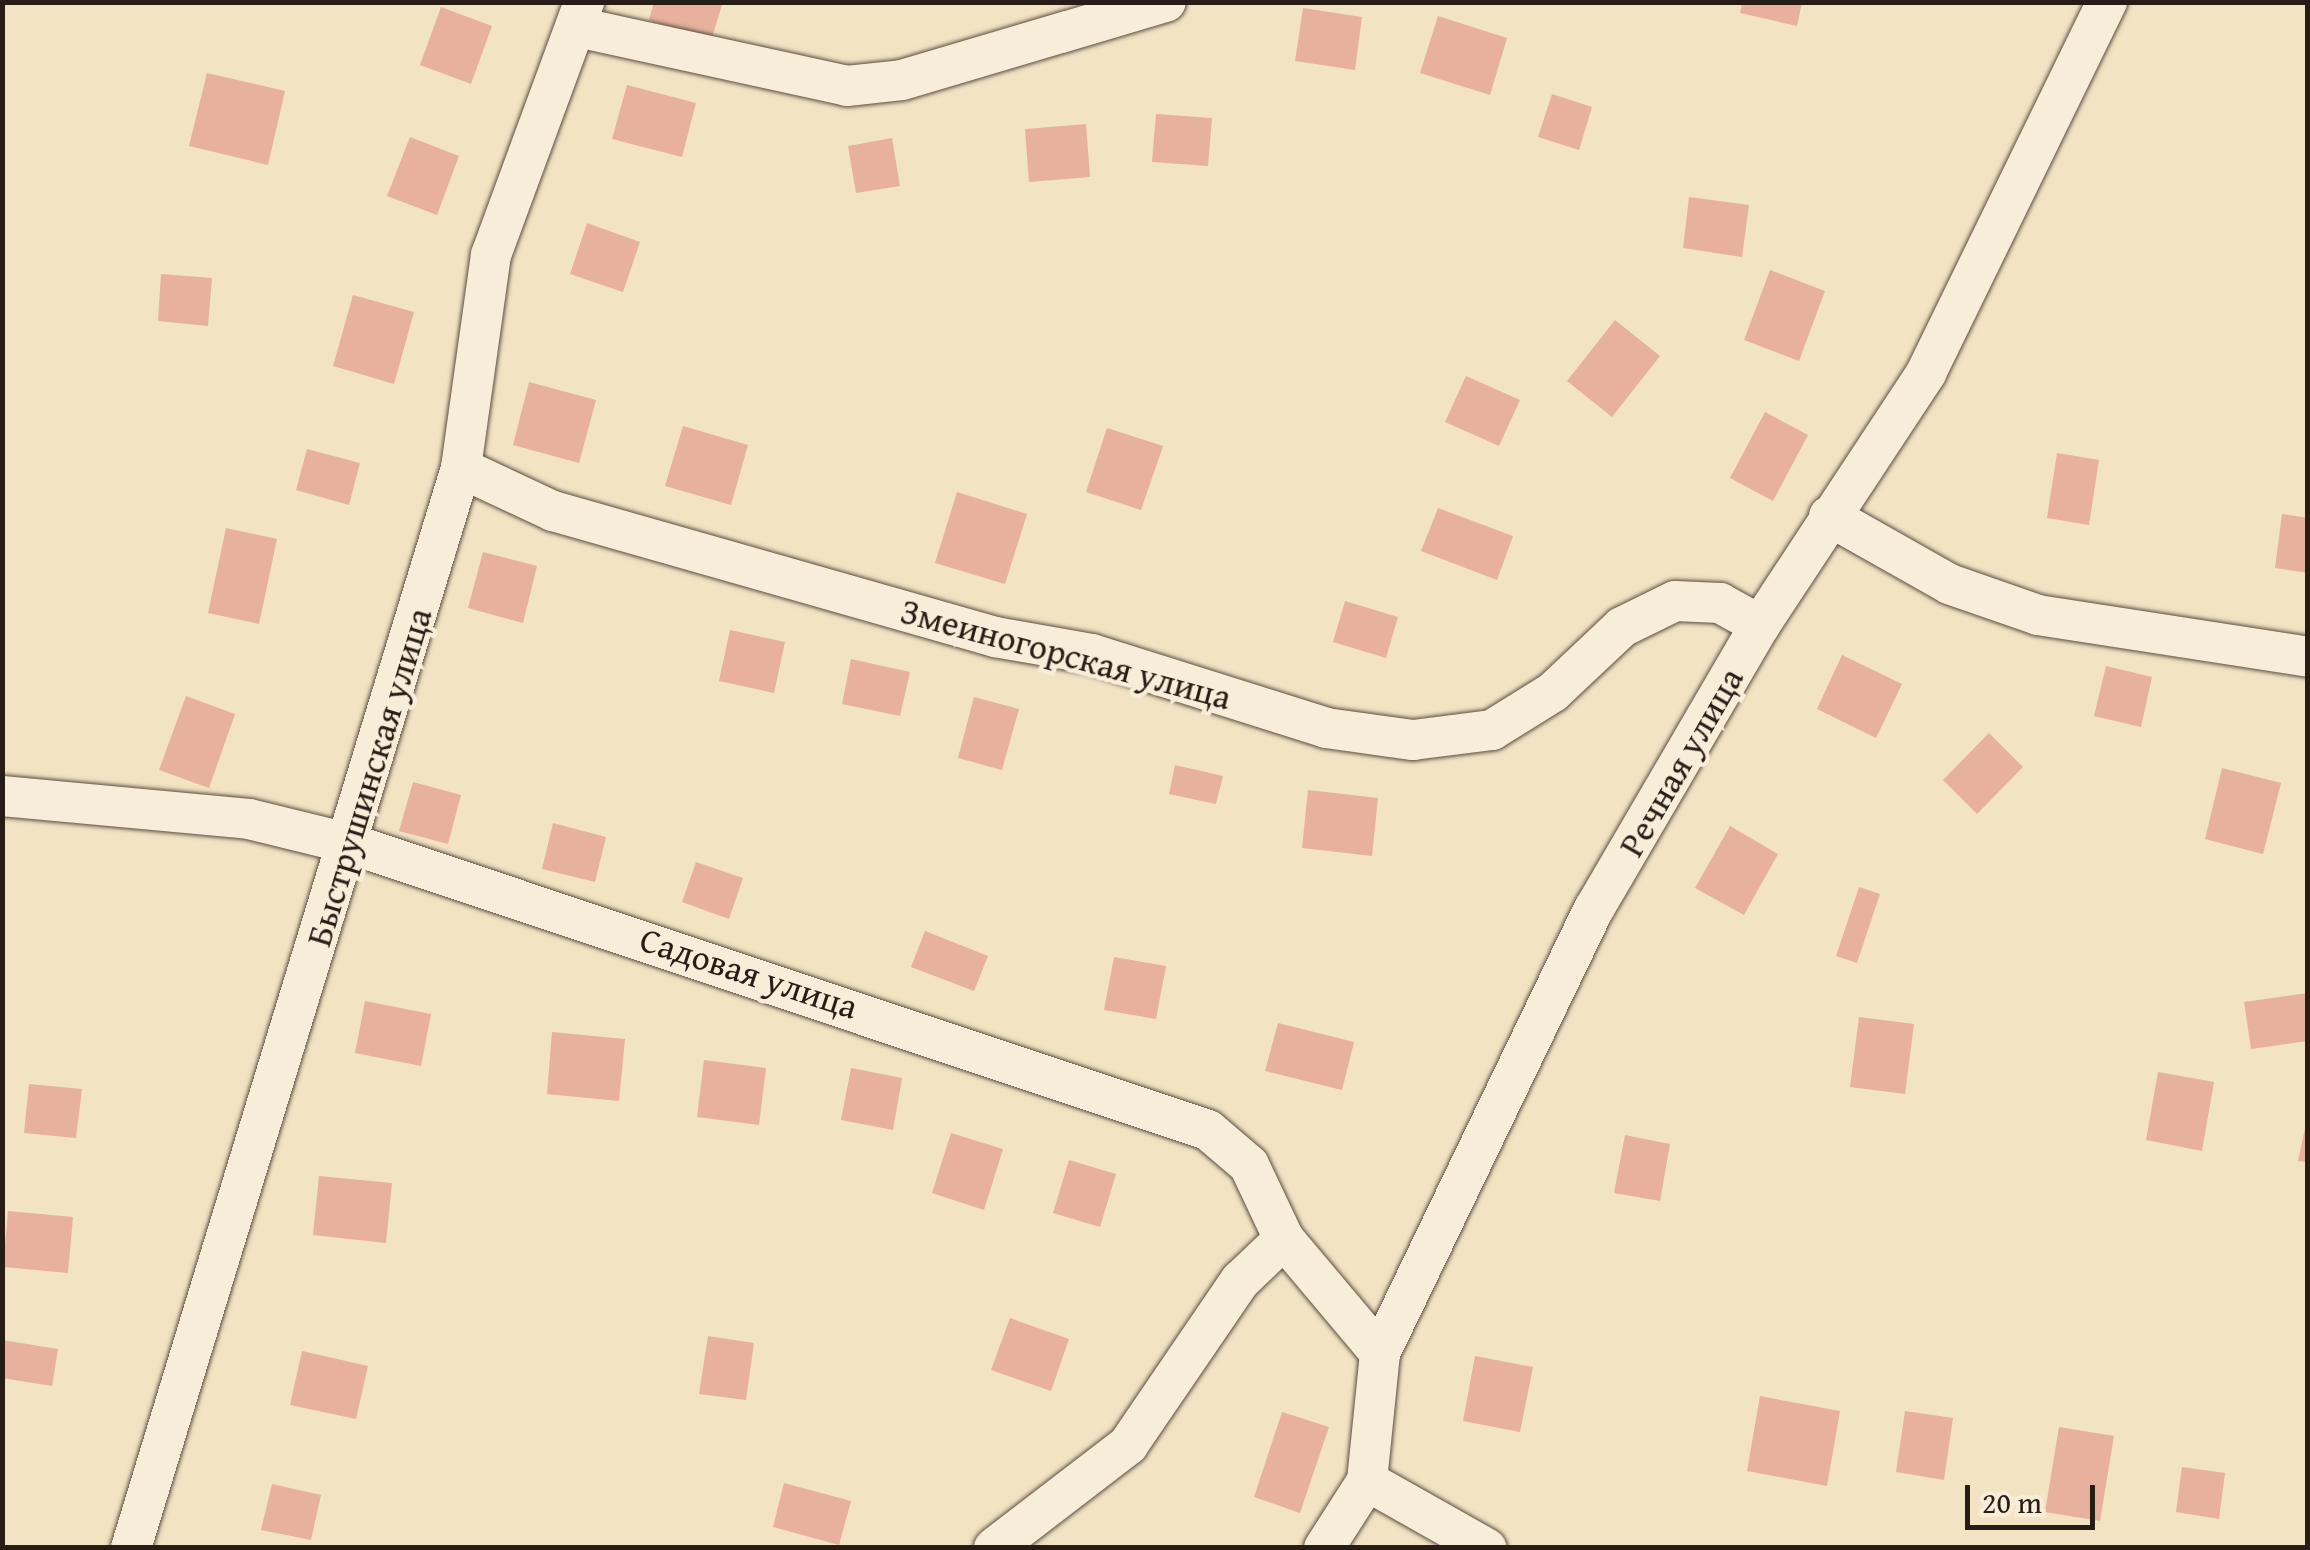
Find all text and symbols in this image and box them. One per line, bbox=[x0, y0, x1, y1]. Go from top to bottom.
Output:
street label: Змеиногорская улица bbox=[896, 590, 1236, 718]
street label: Быструшинская улица bbox=[298, 603, 440, 951]
street label: Речная улица bbox=[1610, 660, 1752, 864]
street label: Садовая улица bbox=[635, 918, 863, 1028]
scale bar bbox=[1970, 1465, 2100, 1527]
text: 20 m bbox=[1982, 1480, 2042, 1524]

